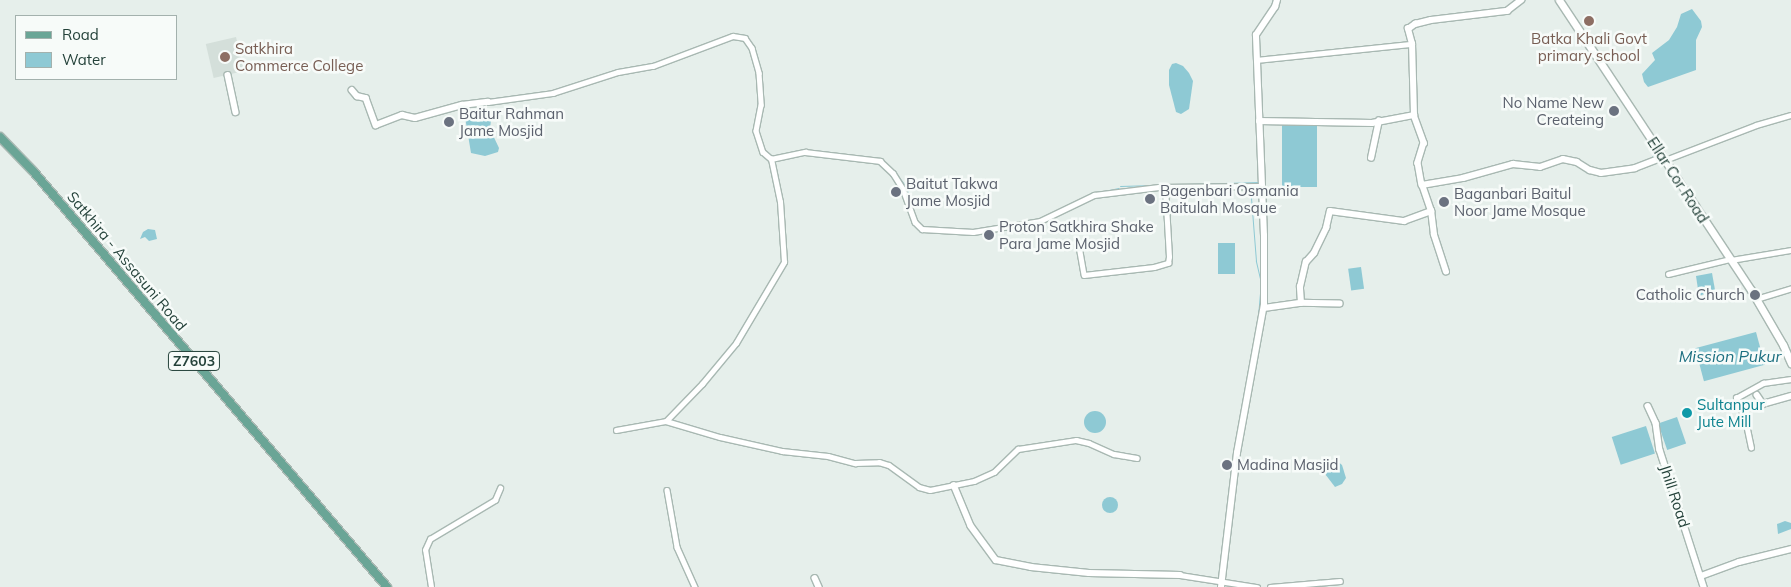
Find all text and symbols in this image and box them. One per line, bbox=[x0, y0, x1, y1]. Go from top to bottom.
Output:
legend bbox=[15, 15, 178, 80]
marker: Batka Khali Govt primary school bbox=[1583, 15, 1595, 27]
text: Road bbox=[62, 25, 99, 44]
place label: Batka Khali Govt primary school bbox=[1531, 29, 1647, 64]
place label: Satkhira Commerce College bbox=[235, 39, 363, 74]
text: Water bbox=[62, 50, 106, 69]
marker: Satkhira Commerce College bbox=[219, 51, 231, 63]
place label: No Name New Createing bbox=[1503, 93, 1604, 128]
place label: Baitur Rahman Jame Mosjid bbox=[459, 104, 564, 139]
marker: No Name New Createing bbox=[1608, 105, 1620, 117]
marker: Baitur Rahman Jame Mosjid bbox=[443, 116, 455, 128]
street label: Ellar Cor Road bbox=[1644, 134, 1712, 226]
place label: Baitut Takwa Jame Mosjid bbox=[906, 174, 998, 209]
place label: Bagenbari Osmania Baitulah Mosque bbox=[1160, 181, 1299, 216]
place label: Baganbari Baitul Noor Jame Mosque bbox=[1454, 184, 1586, 219]
marker: Baitut Takwa Jame Mosjid bbox=[890, 186, 902, 198]
street label: Satkhira - Assasuni Road bbox=[63, 188, 191, 334]
marker: Bagenbari Osmania Baitulah Mosque bbox=[1144, 193, 1156, 205]
marker: Baganbari Baitul Noor Jame Mosque bbox=[1438, 196, 1450, 208]
place label: Proton Satkhira Shake Para Jame Mosjid bbox=[999, 217, 1154, 252]
marker: Proton Satkhira Shake Para Jame Mosjid bbox=[983, 229, 995, 241]
place label: Catholic Church bbox=[1636, 286, 1745, 304]
marker: Catholic Church bbox=[1749, 289, 1761, 301]
water label: Mission Pukur bbox=[1679, 346, 1781, 366]
road number: Z7603 bbox=[168, 350, 220, 372]
place label: Sultanpur Jute Mill bbox=[1697, 395, 1765, 430]
marker: Sultanpur Jute Mill bbox=[1681, 407, 1693, 419]
place label: Madina Masjid bbox=[1237, 456, 1339, 474]
marker: Madina Masjid bbox=[1221, 459, 1233, 471]
street label: Jhill Road bbox=[1656, 462, 1694, 530]

